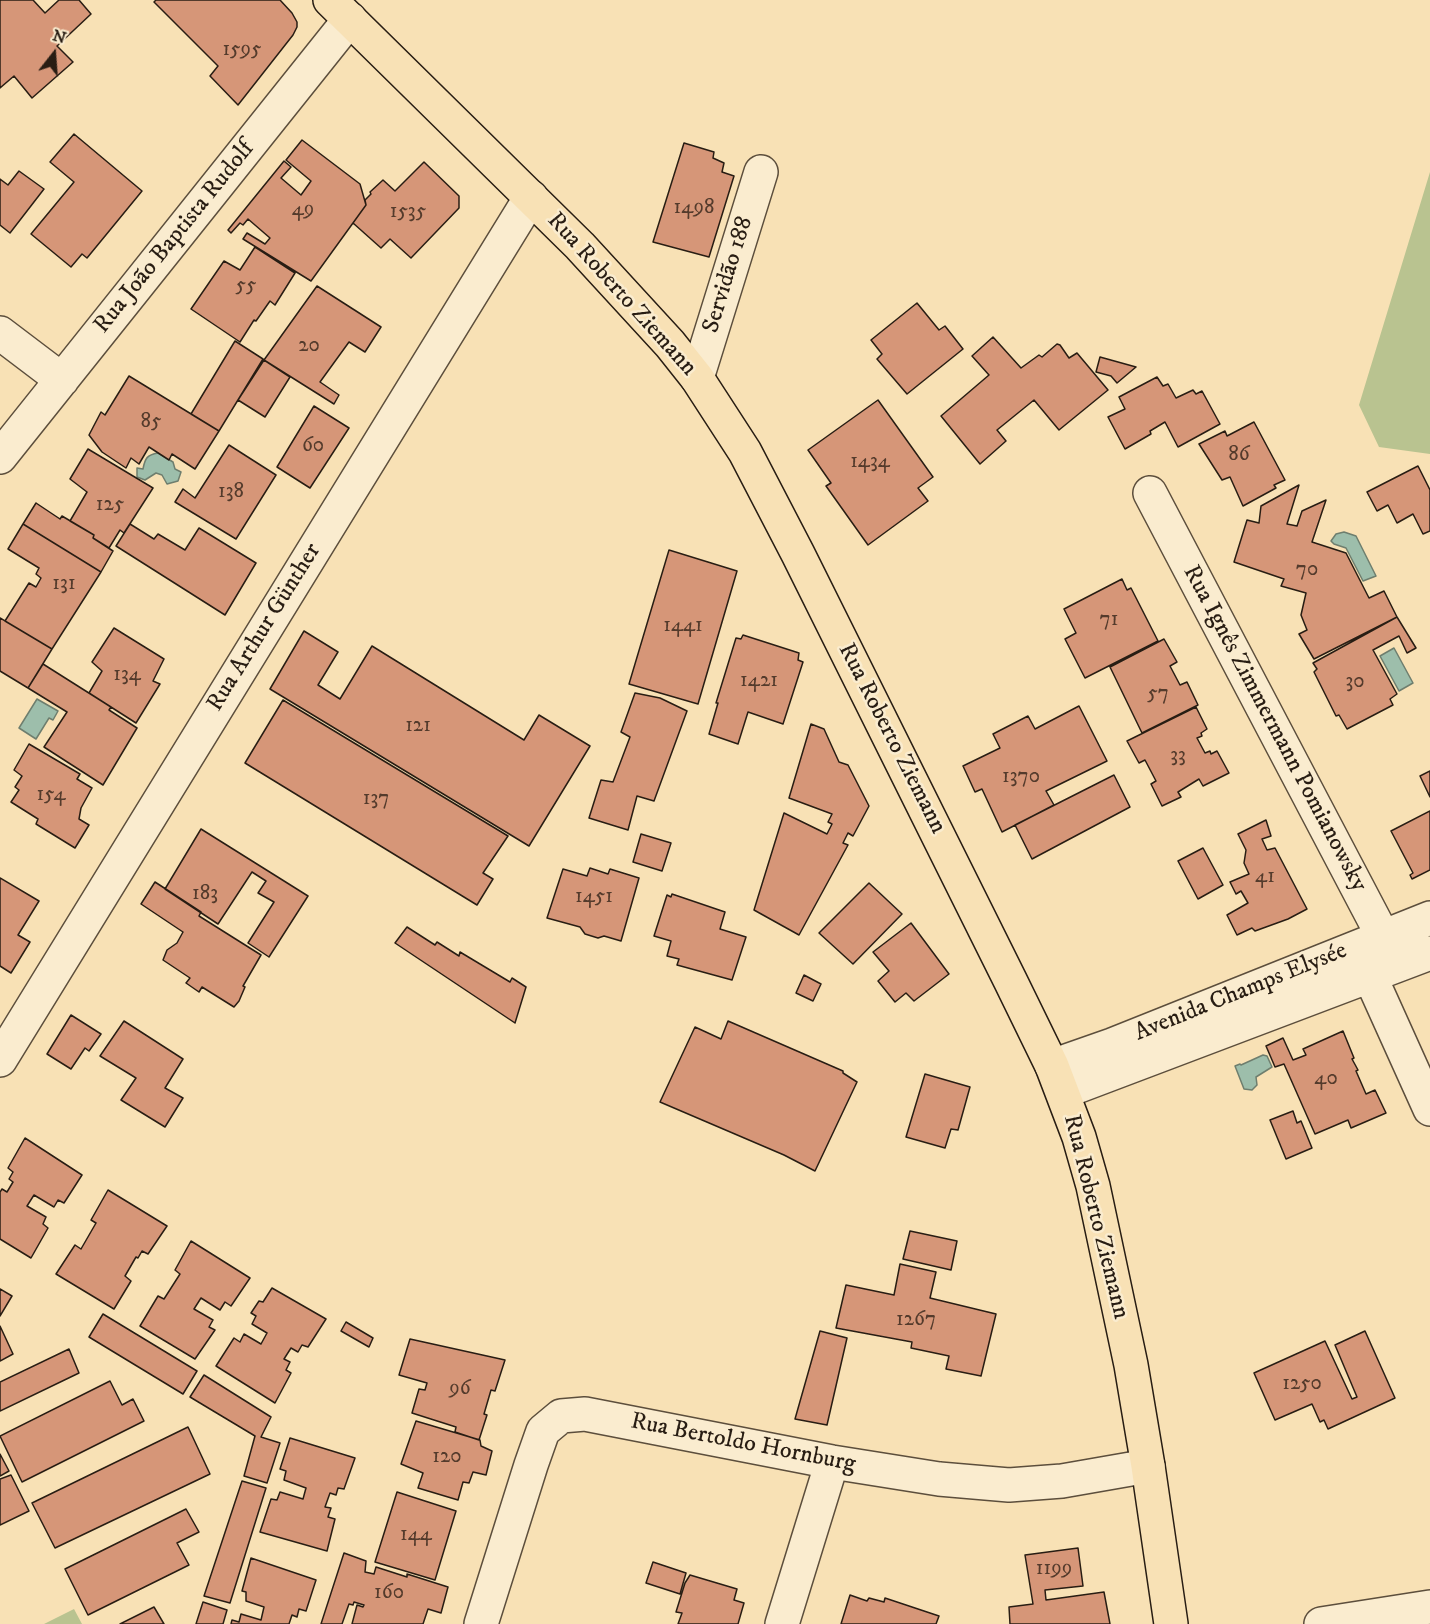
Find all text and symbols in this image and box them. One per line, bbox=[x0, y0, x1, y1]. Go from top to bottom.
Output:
north arrow bbox=[24, 24, 84, 84]
text: N bbox=[50, 25, 68, 48]
house number: 1595 bbox=[223, 38, 261, 64]
street label: Rua João Baptista Rudolf bbox=[89, 136, 261, 340]
house number: 1498 bbox=[674, 196, 714, 222]
house number: 49 bbox=[292, 198, 314, 224]
house number: 1535 bbox=[390, 200, 426, 226]
street label: Rua Roberto Ziemann bbox=[540, 207, 702, 383]
street label: Servidão 188 bbox=[698, 213, 760, 337]
house number: 55 bbox=[236, 274, 256, 300]
house number: 20 bbox=[298, 334, 320, 360]
house number: 85 bbox=[141, 410, 161, 436]
house number: 60 bbox=[302, 434, 324, 460]
house number: 86 bbox=[1228, 443, 1250, 469]
house number: 1434 bbox=[850, 450, 890, 476]
house number: 138 bbox=[218, 480, 244, 506]
house number: 125 bbox=[96, 493, 124, 519]
street label: Rua Arthur Günther bbox=[202, 539, 328, 717]
house number: 70 bbox=[1296, 558, 1318, 584]
street label: Rua Ignês Zimmermann Pomianowsky bbox=[1176, 561, 1372, 897]
house number: 131 bbox=[52, 572, 76, 598]
house number: 71 bbox=[1100, 608, 1118, 634]
house number: 1441 bbox=[663, 614, 703, 640]
street label: Rua Roberto Ziemann bbox=[831, 639, 951, 839]
house number: 134 bbox=[113, 663, 141, 689]
house number: 1421 bbox=[740, 669, 778, 695]
house number: 30 bbox=[1345, 670, 1365, 696]
house number: 57 bbox=[1147, 682, 1169, 708]
house number: 121 bbox=[405, 714, 431, 740]
house number: 33 bbox=[1170, 744, 1186, 770]
house number: 1370 bbox=[1002, 765, 1040, 791]
house number: 154 bbox=[37, 783, 65, 809]
house number: 137 bbox=[363, 787, 389, 813]
house number: 41 bbox=[1255, 865, 1275, 891]
house number: 183 bbox=[192, 882, 218, 908]
house number: 1451 bbox=[575, 885, 613, 911]
street label: Avenida Champs Elysée bbox=[1131, 937, 1351, 1049]
house number: 40 bbox=[1314, 1067, 1338, 1093]
street label: Rua Roberto Ziemann bbox=[1056, 1112, 1134, 1322]
house number: 1267 bbox=[896, 1308, 936, 1334]
house number: 1250 bbox=[1282, 1372, 1322, 1398]
house number: 96 bbox=[449, 1377, 471, 1403]
street label: Rua Bertoldo Hornburg bbox=[628, 1408, 858, 1480]
house number: 120 bbox=[432, 1445, 462, 1471]
house number: 144 bbox=[400, 1523, 432, 1549]
house number: 1199 bbox=[1036, 1557, 1072, 1583]
house number: 160 bbox=[374, 1581, 404, 1607]

